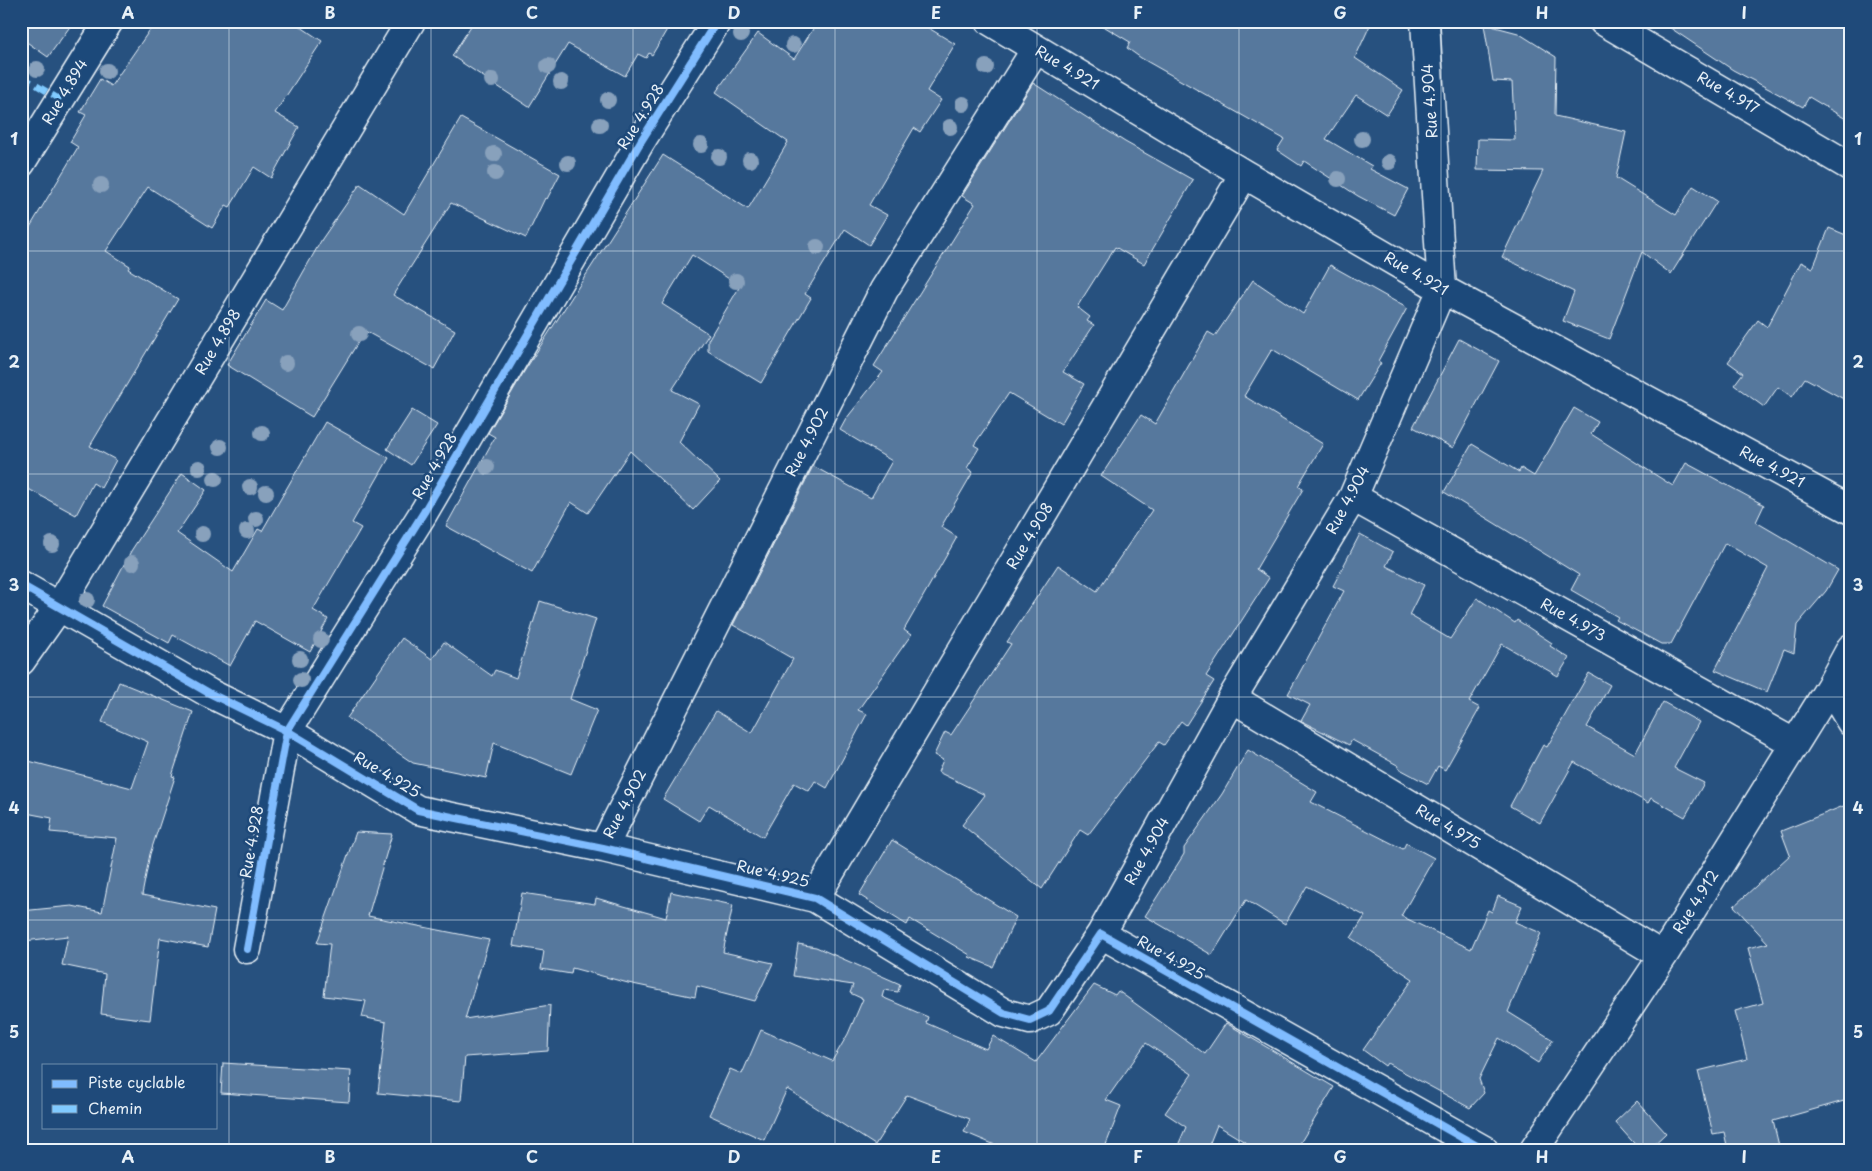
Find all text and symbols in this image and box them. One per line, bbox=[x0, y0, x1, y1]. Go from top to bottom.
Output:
text: A bbox=[122, 0, 135, 24]
text: B bbox=[325, 0, 336, 24]
text: C bbox=[526, 0, 538, 24]
text: D bbox=[728, 0, 740, 24]
text: E bbox=[931, 0, 941, 24]
text: F bbox=[1133, 0, 1143, 24]
text: G bbox=[1333, 0, 1347, 24]
text: H bbox=[1536, 0, 1548, 24]
text: I bbox=[1741, 0, 1747, 24]
street label: Rue 4.921 bbox=[1031, 39, 1104, 95]
street label: Rue 4.894 bbox=[35, 54, 93, 129]
street label: Rue 4.904 bbox=[1414, 63, 1443, 139]
street label: Rue 4.917 bbox=[1693, 65, 1764, 119]
street label: Rue 4.928 bbox=[610, 79, 669, 154]
text: 1 bbox=[10, 126, 18, 150]
text: 1 bbox=[1854, 126, 1862, 150]
street label: Rue 4.921 bbox=[1380, 245, 1453, 300]
street label: Rue 4.898 bbox=[188, 304, 245, 379]
text: 2 bbox=[8, 349, 20, 373]
text: 2 bbox=[1852, 349, 1864, 373]
street label: Rue 4.902 bbox=[778, 403, 833, 480]
street label: Rue 4.928 bbox=[405, 428, 462, 503]
street label: Rue 4.921 bbox=[1736, 439, 1809, 493]
street label: Rue 4.904 bbox=[1319, 461, 1374, 538]
street label: Rue 4.908 bbox=[1000, 497, 1058, 573]
text: 3 bbox=[9, 572, 19, 596]
text: 3 bbox=[1853, 572, 1863, 596]
street label: Rue 4.973 bbox=[1537, 591, 1611, 646]
street label: Rue 4.925 bbox=[350, 745, 426, 803]
street label: Rue 4.902 bbox=[596, 765, 651, 842]
text: 4 bbox=[9, 795, 20, 819]
text: 4 bbox=[1853, 795, 1864, 819]
street label: Rue 4.975 bbox=[1412, 797, 1486, 854]
street label: Rue 4.928 bbox=[233, 803, 268, 880]
street label: Rue 4.904 bbox=[1117, 812, 1174, 889]
street label: Rue 4.925 bbox=[735, 853, 812, 892]
street label: Rue 4.912 bbox=[1666, 865, 1723, 938]
street label: Rue 4.925 bbox=[1134, 929, 1210, 985]
text: 5 bbox=[9, 1019, 19, 1043]
text: 5 bbox=[1853, 1019, 1863, 1043]
legend bbox=[42, 1064, 218, 1128]
text: Piste cyclable bbox=[88, 1070, 185, 1093]
text: Chemin bbox=[88, 1096, 142, 1119]
text: A bbox=[122, 1144, 135, 1168]
text: B bbox=[325, 1144, 336, 1168]
text: C bbox=[526, 1144, 538, 1168]
text: D bbox=[728, 1144, 740, 1168]
text: E bbox=[931, 1144, 941, 1168]
text: F bbox=[1133, 1144, 1143, 1168]
text: G bbox=[1333, 1144, 1347, 1168]
text: H bbox=[1536, 1144, 1548, 1168]
text: I bbox=[1741, 1144, 1747, 1168]

